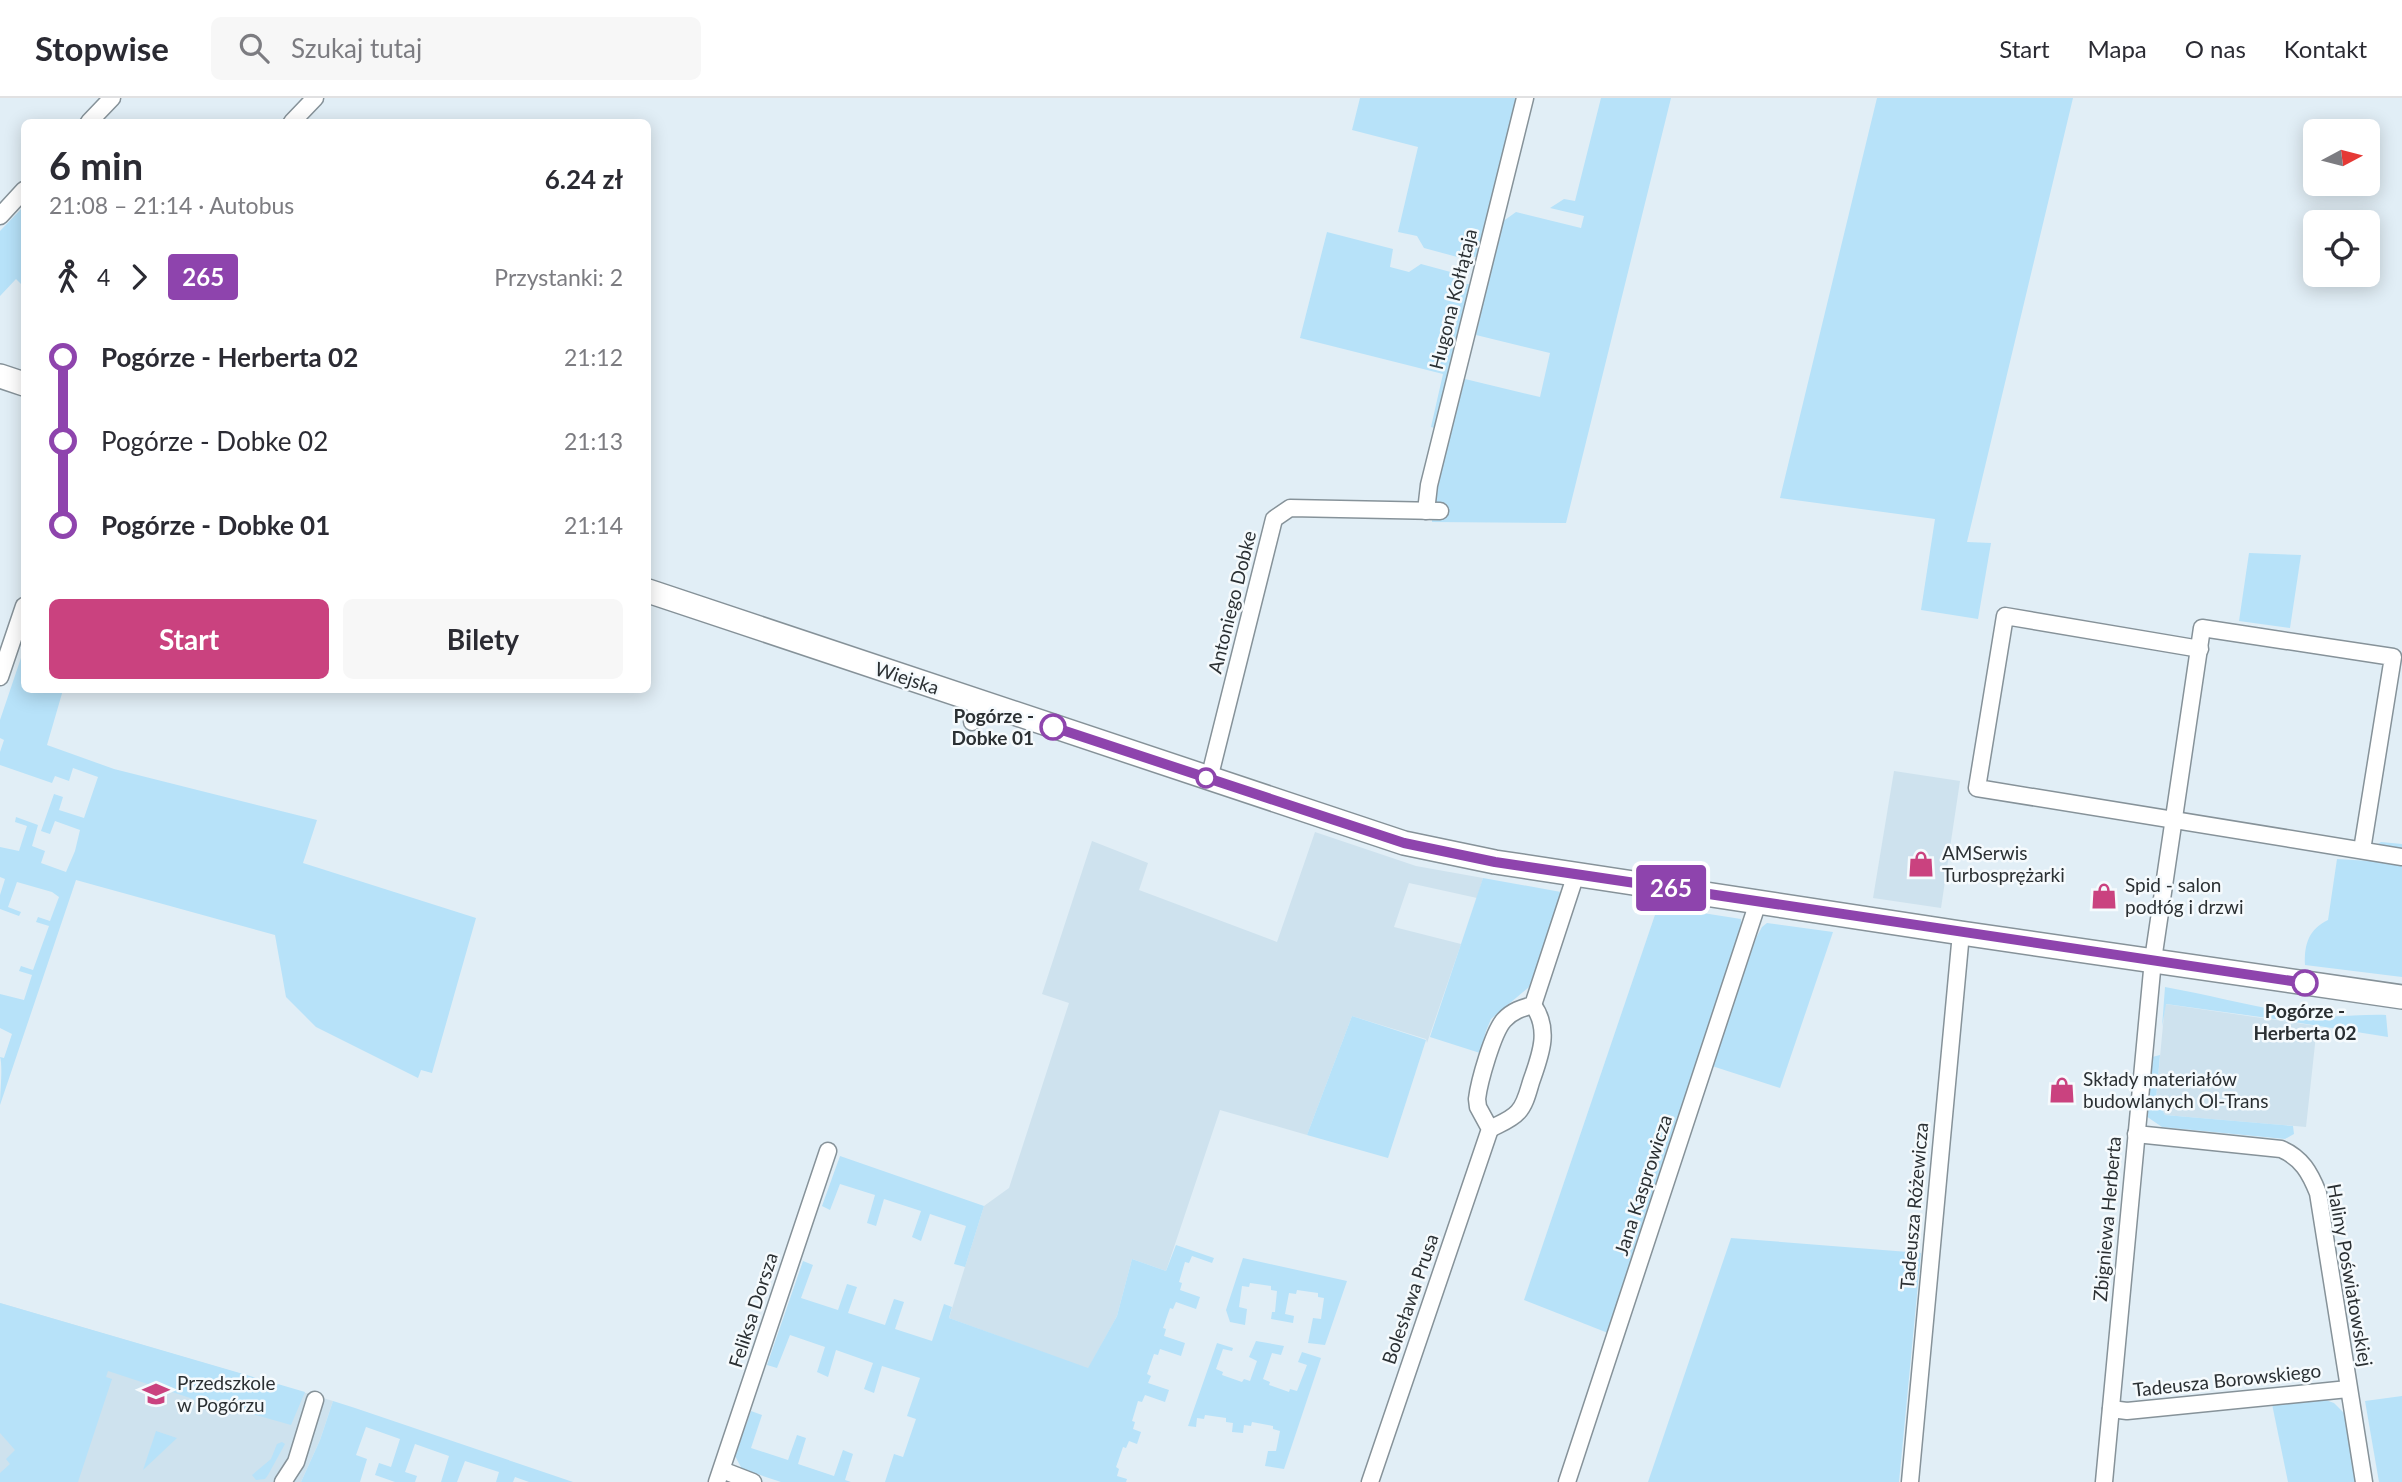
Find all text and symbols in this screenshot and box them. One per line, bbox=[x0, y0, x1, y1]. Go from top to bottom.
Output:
search box bbox=[211, 17, 701, 80]
text: Stopwise bbox=[35, 28, 169, 68]
icon: search bbox=[235, 29, 273, 67]
text: Szukaj tutaj bbox=[291, 32, 422, 64]
text: Start bbox=[1999, 34, 2050, 63]
text: Mapa bbox=[2088, 34, 2147, 63]
text: O nas bbox=[2185, 34, 2246, 63]
text: Kontakt bbox=[2284, 34, 2367, 63]
north arrow bbox=[2303, 119, 2380, 196]
map controls bbox=[2303, 119, 2380, 287]
text: 6 min bbox=[49, 142, 143, 188]
text: 6.24 zł bbox=[545, 163, 623, 195]
text: 21:08 – 21:14 · Autobus bbox=[49, 191, 294, 219]
button: locate bbox=[2303, 210, 2380, 287]
street label: Hugona Kołłątaja bbox=[1424, 226, 1481, 372]
icon: walk bbox=[49, 258, 87, 296]
icon: forward bbox=[120, 258, 158, 296]
text: 265 bbox=[182, 262, 224, 291]
text: 4 bbox=[97, 263, 110, 291]
text: Przystanki: 2 bbox=[494, 263, 623, 291]
text: Pogórze - Herberta 02 bbox=[101, 341, 358, 373]
text: 21:12 bbox=[564, 343, 623, 371]
text: Pogórze - Dobke 02 bbox=[101, 425, 328, 457]
text: 21:13 bbox=[564, 427, 623, 455]
text: Pogórze - Dobke 01 bbox=[101, 509, 330, 541]
text: 21:14 bbox=[564, 511, 623, 539]
street label: Antoniego Dobke bbox=[1203, 528, 1260, 676]
button: Start bbox=[49, 599, 329, 679]
button: Bilety bbox=[343, 599, 623, 679]
street label: Wiejska bbox=[872, 656, 942, 699]
place label: Pogórze - Dobke 01 bbox=[952, 704, 1034, 749]
marker: Pogórze - Dobke 01 bbox=[1040, 714, 1066, 740]
unlabelled marker bbox=[1196, 768, 1216, 788]
place label: AMSerwis Turbosprężarki bbox=[1942, 841, 2065, 886]
shop icon: AMSerwis Turbosprężarki bbox=[1906, 849, 1936, 879]
line badge: 265 bbox=[1631, 865, 1711, 911]
text: 265 bbox=[1650, 873, 1692, 902]
place label: Spid - salon podłóg i drzwi bbox=[2125, 873, 2243, 918]
shop icon: Spid - salon podłóg i drzwi bbox=[2089, 881, 2119, 911]
marker: Pogórze - Herberta 02 bbox=[2292, 970, 2318, 996]
place label: Pogórze - Herberta 02 bbox=[2254, 999, 2356, 1044]
place label: Składy materiałów budowlanych Ol-Trans bbox=[2083, 1067, 2268, 1112]
shop icon: Składy materiałów budowlanych Ol-Trans bbox=[2047, 1075, 2077, 1105]
street label: Jana Kasprowicza bbox=[1609, 1112, 1676, 1258]
street label: Tadeusza Różewicza bbox=[1895, 1121, 1932, 1290]
street label: Zbigniewa Herberta bbox=[2088, 1135, 2125, 1302]
street label: Haliny Poświatowskiej bbox=[2323, 1182, 2378, 1368]
street label: Bolesława Prusa bbox=[1376, 1231, 1443, 1367]
street label: Feliksa Dorsza bbox=[723, 1250, 782, 1370]
street label: Tadeusza Borowskiego bbox=[2132, 1358, 2322, 1401]
place label: Przedszkole w Pogórzu bbox=[177, 1371, 275, 1416]
school or university icon: Przedszkole w Pogórzu bbox=[141, 1379, 171, 1409]

